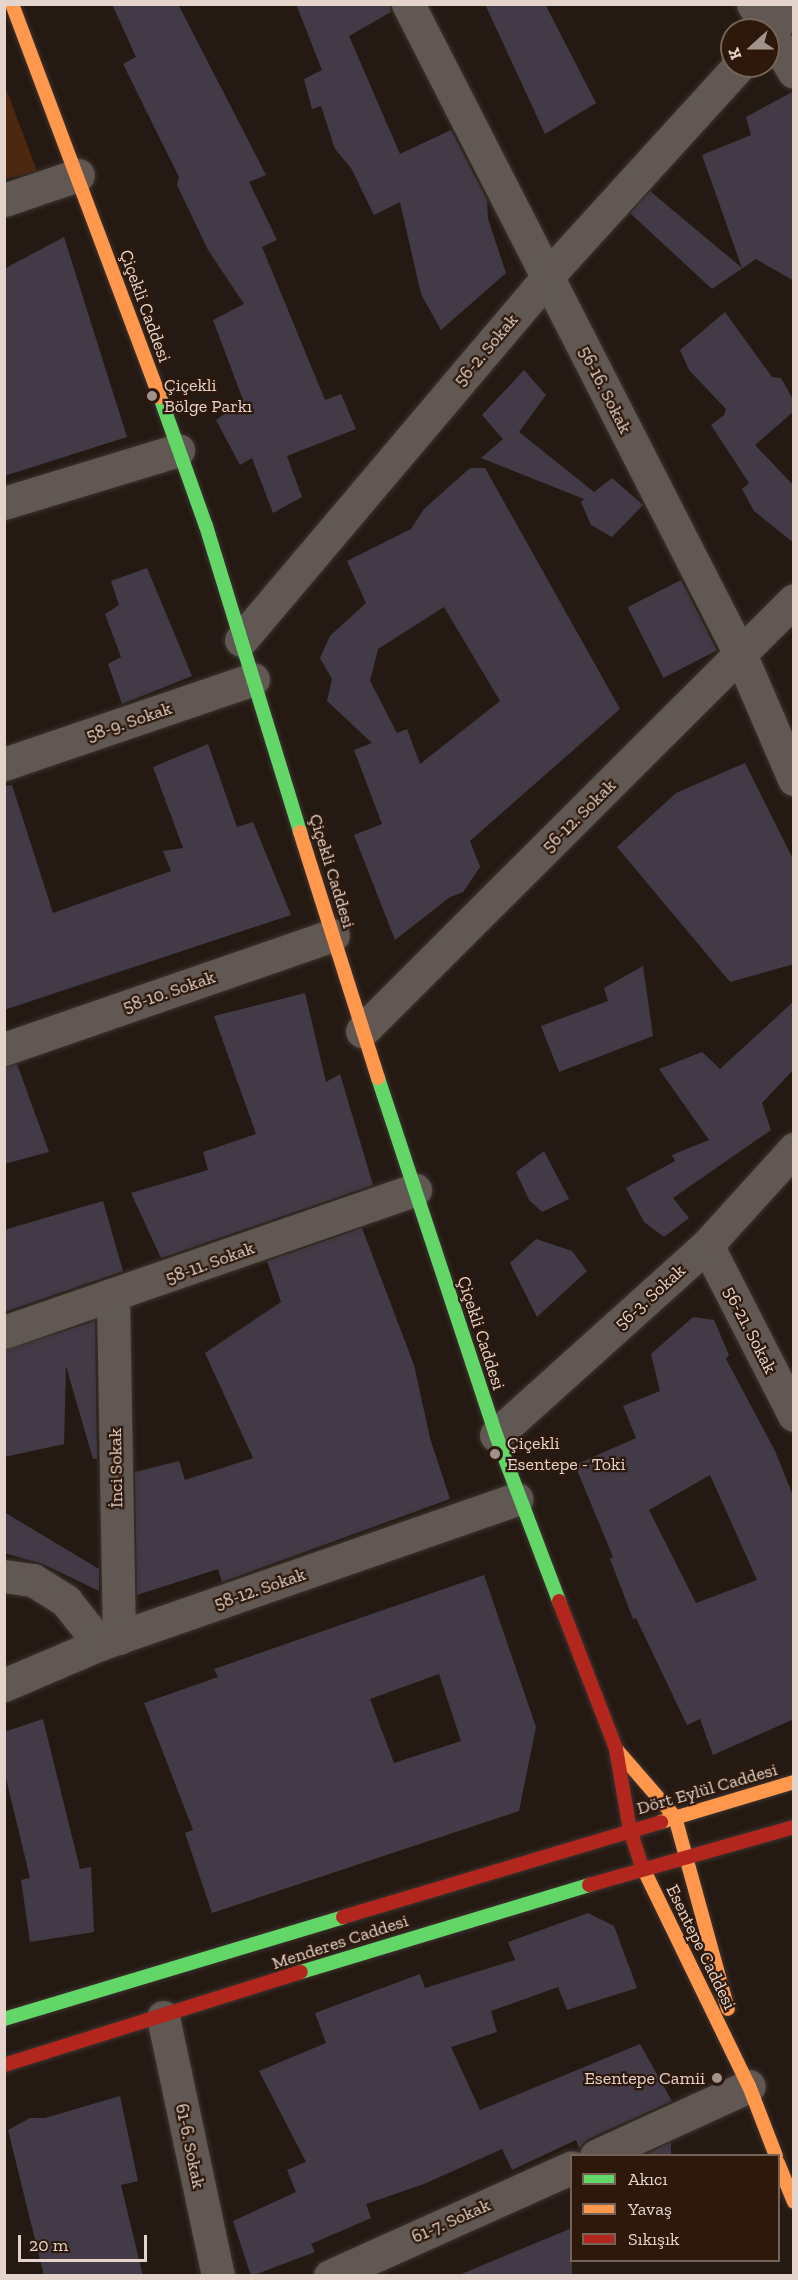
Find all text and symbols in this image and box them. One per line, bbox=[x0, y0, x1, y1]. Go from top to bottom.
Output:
north arrow bbox=[720, 18, 780, 78]
text: K bbox=[724, 45, 745, 62]
street label: Çiçekli Caddesi bbox=[115, 247, 175, 365]
street label: 56-2. Sokak bbox=[449, 309, 523, 391]
street label: 56-16. Sokak bbox=[574, 343, 636, 437]
place label: Çiçekli Bölge Parkı bbox=[164, 375, 252, 418]
marker: Çiçekli Bölge Parkı bbox=[145, 389, 159, 403]
street label: 58-9. Sokak bbox=[83, 697, 175, 747]
street label: 56-12. Sokak bbox=[538, 775, 620, 857]
street label: Çiçekli Caddesi bbox=[304, 811, 360, 931]
street label: 58-10. Sokak bbox=[120, 966, 218, 1018]
street label: 58-11. Sokak bbox=[163, 1237, 257, 1289]
street label: 56-3. Sokak bbox=[610, 1260, 690, 1334]
street label: Çiçekli Caddesi bbox=[452, 1273, 510, 1393]
street label: 56-21. Sokak bbox=[719, 1283, 781, 1377]
street label: İnci Sokak bbox=[105, 1428, 127, 1508]
place label: Çiçekli Esentepe - Toki bbox=[507, 1433, 626, 1476]
marker: Çiçekli Esentepe - Toki bbox=[488, 1447, 502, 1461]
street label: 58-12. Sokak bbox=[212, 1563, 308, 1615]
street label: Dört Eylül Caddesi bbox=[634, 1759, 780, 1819]
street label: Esentepe Caddesi bbox=[661, 1881, 741, 2013]
street label: Menderes Caddesi bbox=[269, 1910, 411, 1974]
place label: Esentepe Camii bbox=[584, 2067, 705, 2089]
marker: Esentepe Camii bbox=[710, 2071, 724, 2085]
street label: 61-6. Sokak bbox=[170, 2102, 210, 2190]
legend bbox=[570, 2154, 780, 2262]
text: Akıcı bbox=[628, 2168, 667, 2190]
street label: 61-7. Sokak bbox=[408, 2194, 494, 2248]
text: Yavaş bbox=[628, 2198, 672, 2220]
scale bar bbox=[21, 2223, 150, 2261]
text: Sıkışık bbox=[628, 2228, 679, 2250]
text: 20 m bbox=[29, 2234, 68, 2256]

